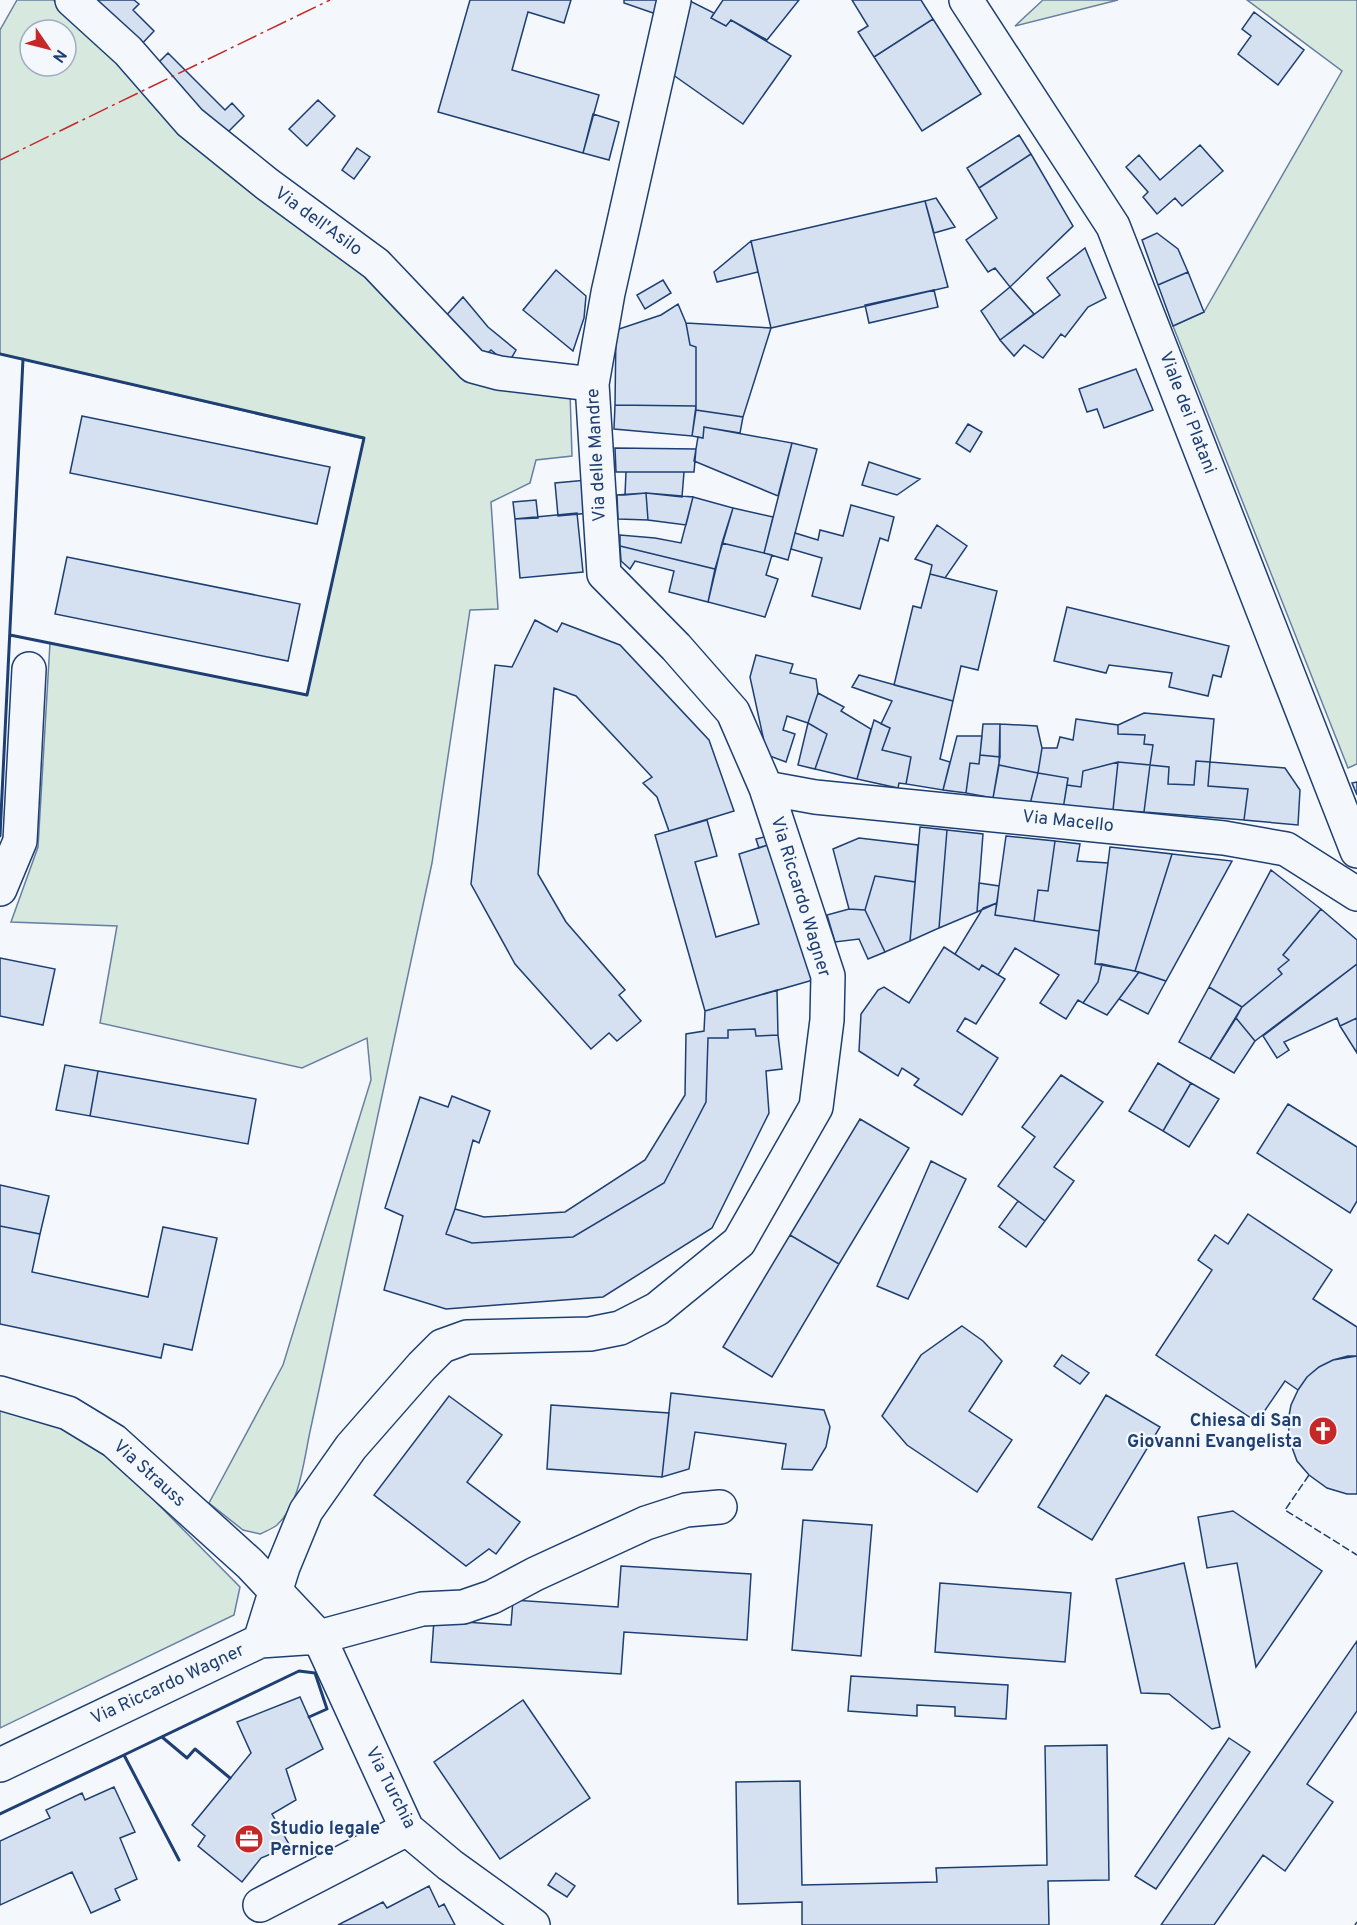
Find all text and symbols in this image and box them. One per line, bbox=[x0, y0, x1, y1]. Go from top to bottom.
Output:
north arrow bbox=[18, 18, 78, 78]
text: N bbox=[47, 45, 70, 66]
street label: Via dell'Asilo bbox=[270, 182, 366, 262]
street label: Viale dei Platani bbox=[1153, 349, 1221, 477]
street label: Via delle Mandre bbox=[582, 388, 612, 522]
street label: Via Macello bbox=[1021, 806, 1115, 838]
street label: Via Riccardo Wagner bbox=[765, 814, 835, 980]
place label: Chiesa di San Giovanni Evangelista bbox=[1127, 1410, 1302, 1454]
church icon: Chiesa di San Giovanni Evangelista bbox=[1307, 1415, 1339, 1447]
street label: Via Strauss bbox=[108, 1435, 190, 1513]
street label: Via Riccardo Wagner bbox=[88, 1639, 248, 1731]
street label: Via Turchia bbox=[360, 1743, 420, 1833]
place label: Studio legale Pernice bbox=[270, 1818, 380, 1862]
office icon: Studio legale Pernice bbox=[233, 1823, 265, 1855]

